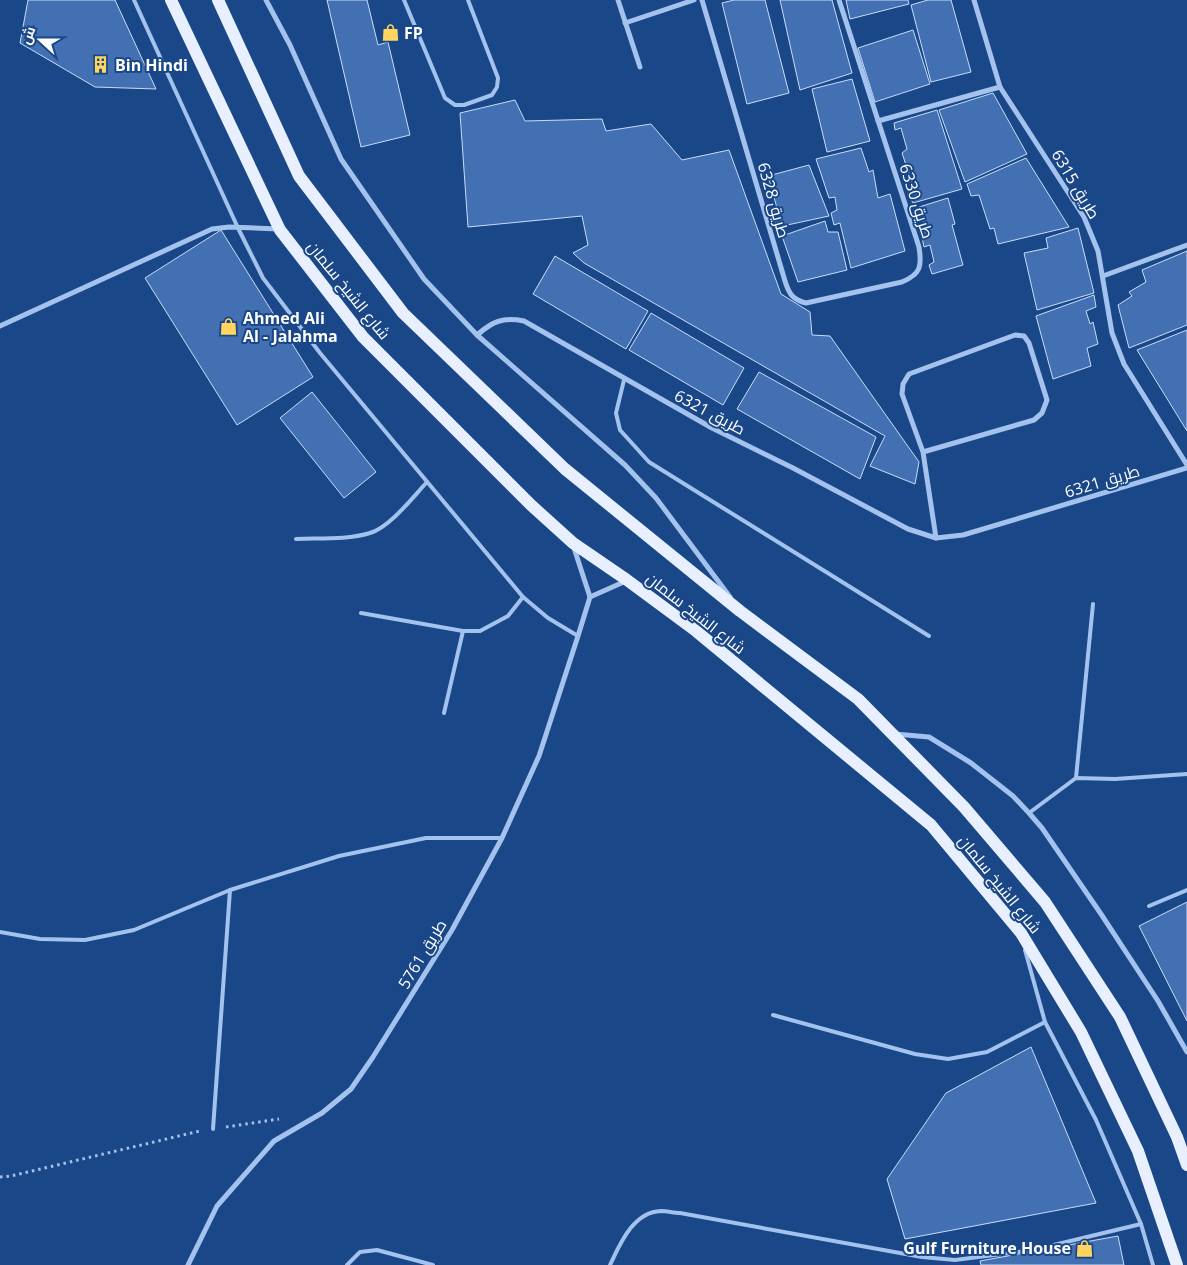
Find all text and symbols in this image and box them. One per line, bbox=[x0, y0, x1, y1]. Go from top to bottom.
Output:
north arrow bbox=[15, 15, 65, 65]
place label: FP bbox=[404, 22, 423, 44]
text: ش bbox=[15, 23, 39, 47]
shop icon: FP bbox=[380, 23, 400, 43]
place label: Bin Hindi bbox=[115, 54, 188, 76]
building icon: Bin Hindi bbox=[91, 55, 111, 75]
street label: طريق 6315 bbox=[1047, 145, 1105, 223]
street label: طريق 6328 bbox=[753, 160, 795, 240]
street label: طريق 6330 bbox=[895, 161, 939, 241]
street label: شارع الشيخ سلمان bbox=[302, 236, 396, 345]
place label: Ahmed Ali Al - Jalahma bbox=[243, 307, 338, 347]
shop icon: Ahmed Ali Al - Jalahma bbox=[219, 317, 239, 337]
street label: طريق 6321 bbox=[671, 384, 749, 440]
street label: طريق 6321 bbox=[1062, 459, 1142, 503]
street label: شارع الشيخ سلمان bbox=[641, 567, 750, 660]
street label: شارع الشيخ سلمان bbox=[953, 830, 1047, 939]
street label: طريق 5761 bbox=[393, 915, 451, 993]
place label: Gulf Furniture House bbox=[903, 1237, 1071, 1259]
shop icon: Gulf Furniture House bbox=[1075, 1238, 1095, 1258]

